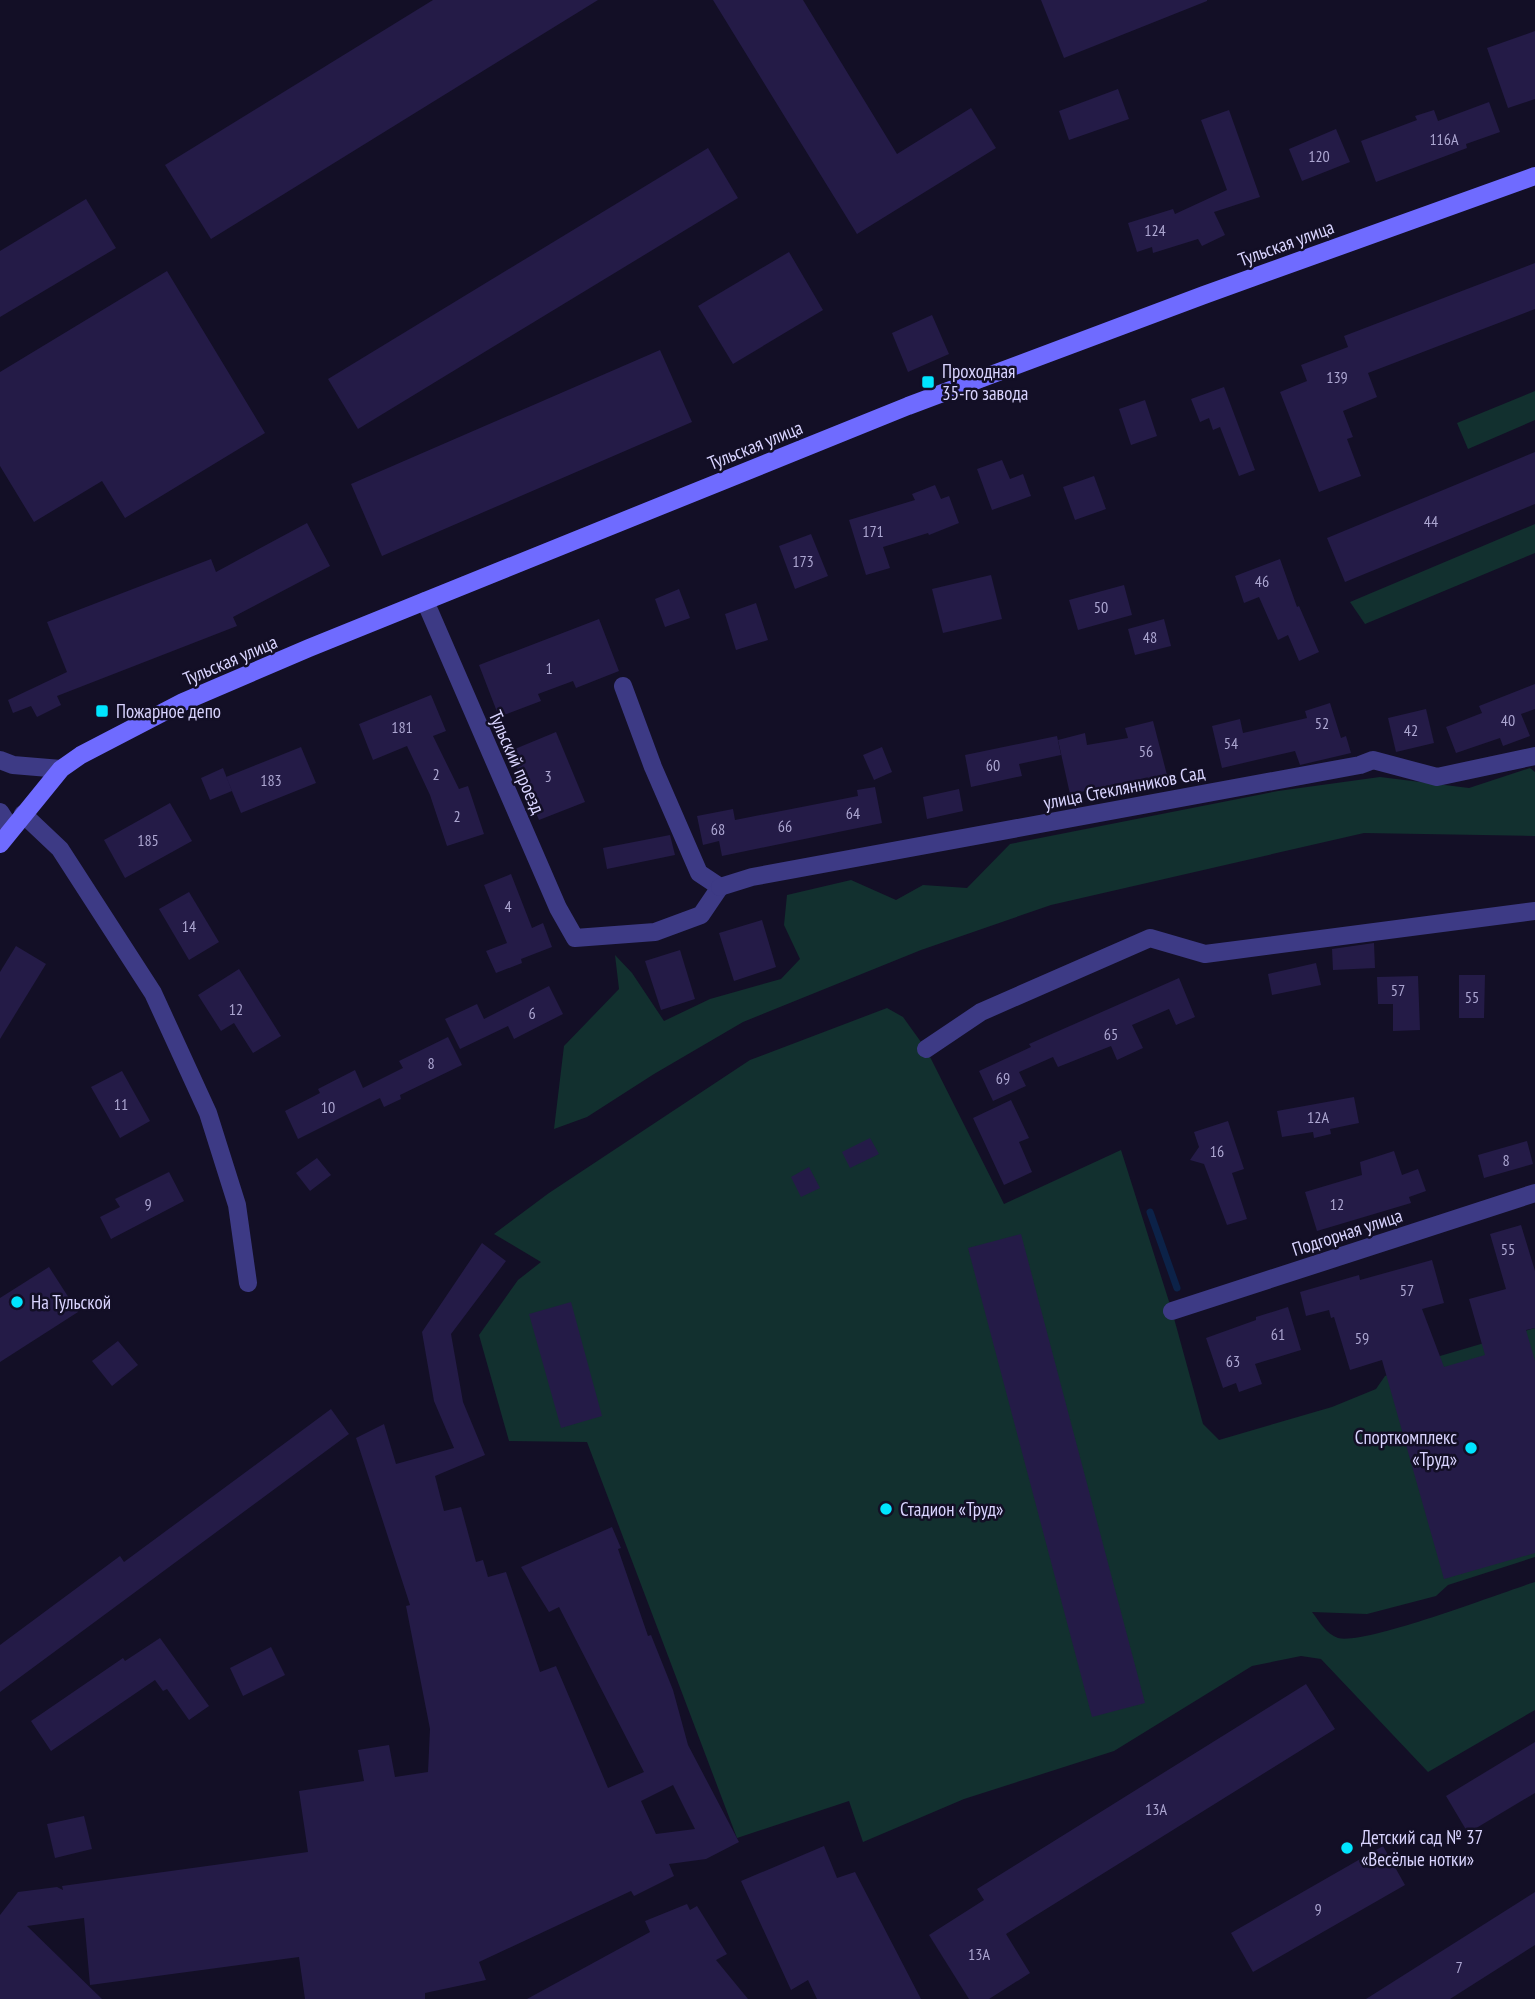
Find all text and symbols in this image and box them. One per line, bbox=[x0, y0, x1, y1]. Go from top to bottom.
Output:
house number: 116А bbox=[1429, 129, 1459, 149]
house number: 120 bbox=[1308, 146, 1330, 166]
street label: Тульская улица bbox=[1235, 215, 1337, 271]
house number: 124 bbox=[1144, 220, 1166, 240]
place label: Проходная 35-го завода bbox=[942, 359, 1028, 405]
house number: 139 bbox=[1326, 367, 1348, 387]
marker: Проходная 35-го завода bbox=[920, 374, 936, 390]
street label: Тульская улица bbox=[704, 415, 806, 475]
house number: 44 bbox=[1424, 511, 1438, 531]
house number: 171 bbox=[862, 521, 884, 541]
house number: 173 bbox=[792, 551, 814, 571]
house number: 46 bbox=[1255, 571, 1269, 591]
house number: 50 bbox=[1094, 597, 1108, 617]
house number: 48 bbox=[1143, 627, 1157, 647]
street label: Тульская улица bbox=[179, 629, 281, 691]
house number: 1 bbox=[545, 658, 553, 678]
place label: Пожарное депо bbox=[116, 699, 221, 723]
marker: Пожарное депо bbox=[94, 703, 110, 719]
street label: Тульский проезд bbox=[484, 707, 551, 818]
house number: 40 bbox=[1501, 710, 1515, 730]
house number: 52 bbox=[1315, 713, 1329, 733]
house number: 181 bbox=[391, 717, 413, 737]
house number: 42 bbox=[1404, 720, 1418, 740]
house number: 54 bbox=[1224, 733, 1238, 753]
house number: 56 bbox=[1139, 741, 1153, 761]
house number: 60 bbox=[986, 755, 1000, 775]
street label: улица Стеклянников Сад bbox=[1041, 759, 1207, 814]
house number: 2 bbox=[432, 764, 440, 784]
house number: 3 bbox=[544, 766, 552, 786]
house number: 183 bbox=[260, 770, 282, 790]
house number: 64 bbox=[846, 803, 860, 823]
house number: 2 bbox=[453, 806, 461, 826]
house number: 66 bbox=[778, 816, 792, 836]
house number: 68 bbox=[711, 819, 725, 839]
house number: 185 bbox=[137, 830, 159, 850]
house number: 4 bbox=[504, 896, 512, 916]
house number: 14 bbox=[182, 916, 196, 936]
house number: 57 bbox=[1391, 980, 1405, 1000]
house number: 55 bbox=[1465, 987, 1479, 1007]
house number: 12 bbox=[229, 999, 243, 1019]
house number: 6 bbox=[528, 1003, 536, 1023]
house number: 65 bbox=[1104, 1024, 1118, 1044]
house number: 8 bbox=[427, 1053, 435, 1073]
house number: 69 bbox=[996, 1068, 1010, 1088]
house number: 11 bbox=[114, 1094, 128, 1114]
house number: 10 bbox=[321, 1097, 335, 1117]
house number: 12А bbox=[1307, 1107, 1329, 1127]
house number: 16 bbox=[1210, 1141, 1224, 1161]
house number: 8 bbox=[1502, 1150, 1510, 1170]
house number: 9 bbox=[144, 1194, 152, 1214]
house number: 12 bbox=[1330, 1194, 1344, 1214]
street label: Подгорная улица bbox=[1289, 1203, 1405, 1261]
house number: 55 bbox=[1501, 1239, 1515, 1259]
house number: 57 bbox=[1400, 1280, 1414, 1300]
place label: На Тульской bbox=[31, 1290, 111, 1314]
marker: На Тульской bbox=[9, 1294, 25, 1310]
house number: 61 bbox=[1271, 1324, 1285, 1344]
house number: 59 bbox=[1355, 1328, 1369, 1348]
house number: 63 bbox=[1226, 1351, 1240, 1371]
place label: Спорткомплекс «Труд» bbox=[1355, 1425, 1457, 1471]
marker: Спорткомплекс «Труд» bbox=[1463, 1440, 1479, 1456]
place label: Стадион «Труд» bbox=[900, 1497, 1003, 1521]
marker: Стадион «Труд» bbox=[878, 1501, 894, 1517]
house number: 13А bbox=[1145, 1799, 1167, 1819]
place label: Детский сад № 37 «Весёлые нотки» bbox=[1361, 1825, 1483, 1871]
marker: Детский сад № 37 «Весёлые нотки» bbox=[1339, 1840, 1355, 1856]
house number: 9 bbox=[1314, 1899, 1322, 1919]
house number: 13А bbox=[968, 1944, 990, 1964]
house number: 7 bbox=[1455, 1957, 1463, 1977]

